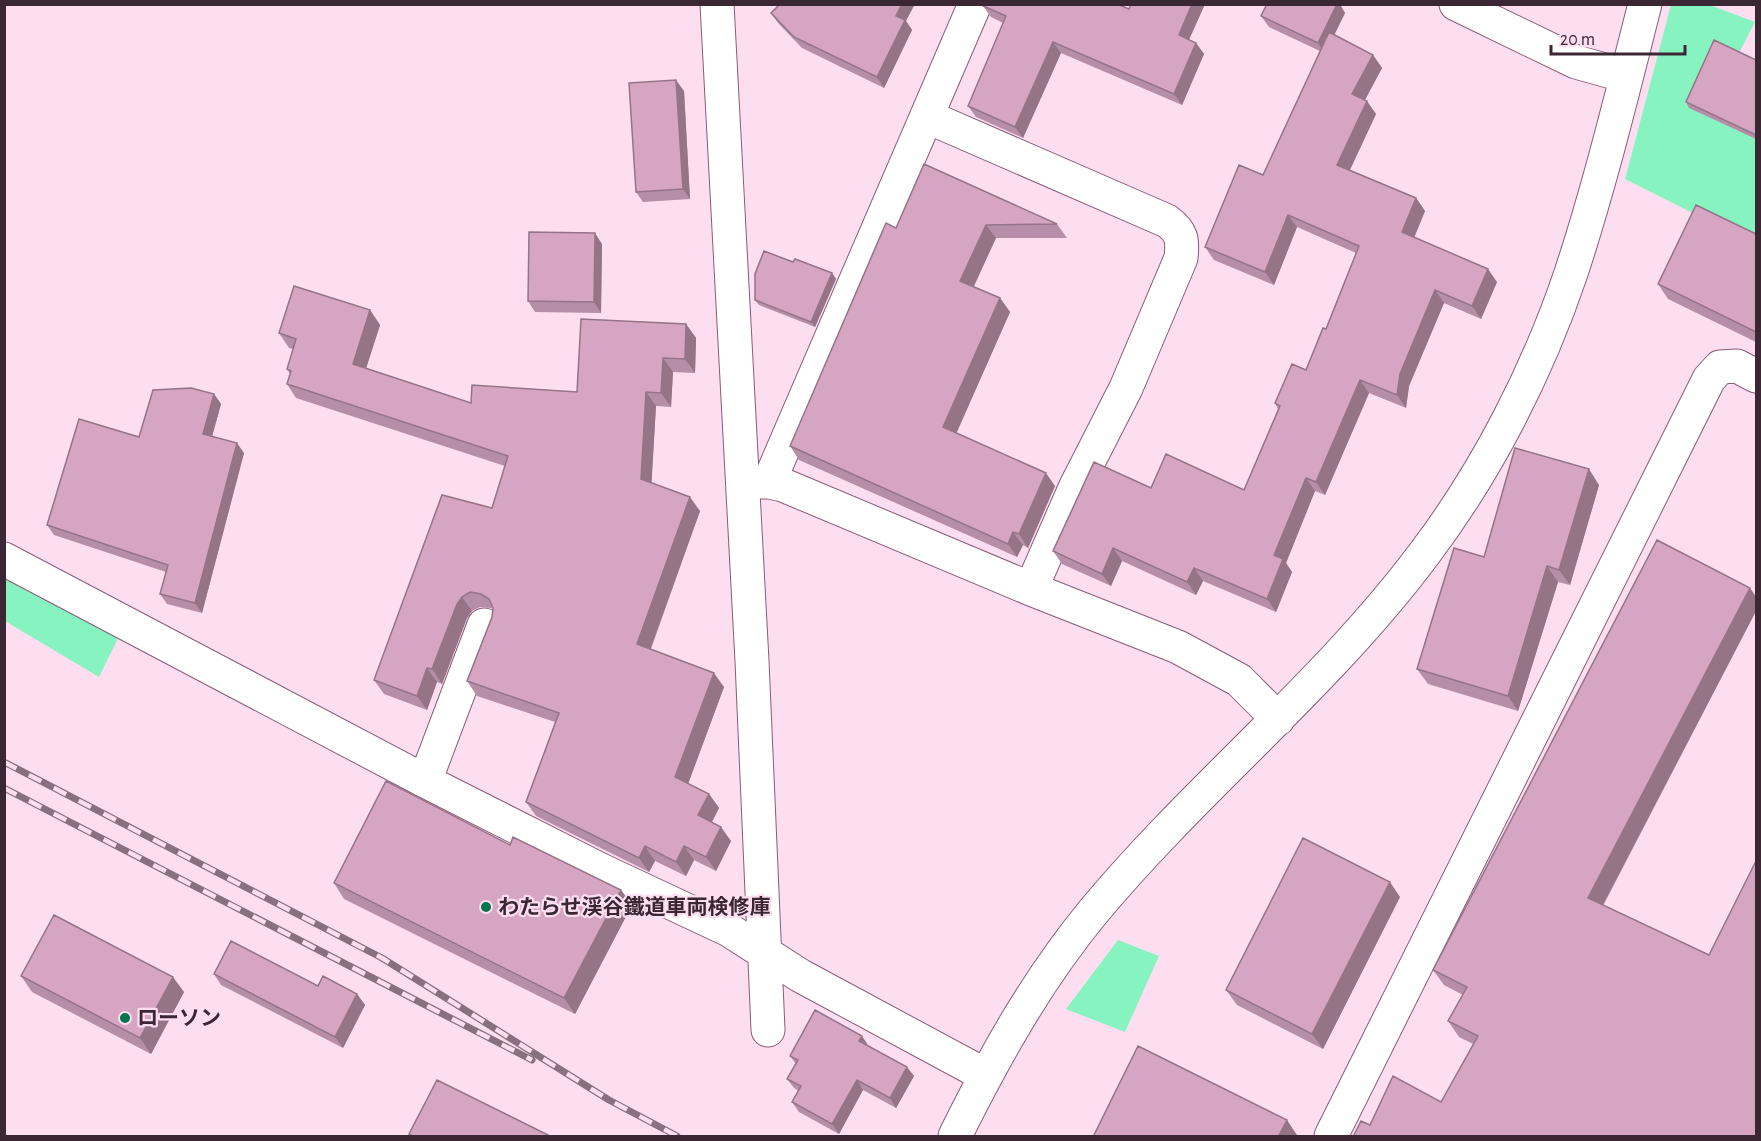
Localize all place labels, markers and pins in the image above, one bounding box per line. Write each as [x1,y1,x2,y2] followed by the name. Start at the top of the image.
[498,895,771,918] place label: わたらせ渓谷鐵道車両検修庫
[479,900,493,914] marker: わたらせ渓谷鐵道車両検修庫
[137,1008,221,1029] place label: ローソン
[118,1011,132,1025] marker: ローソン

